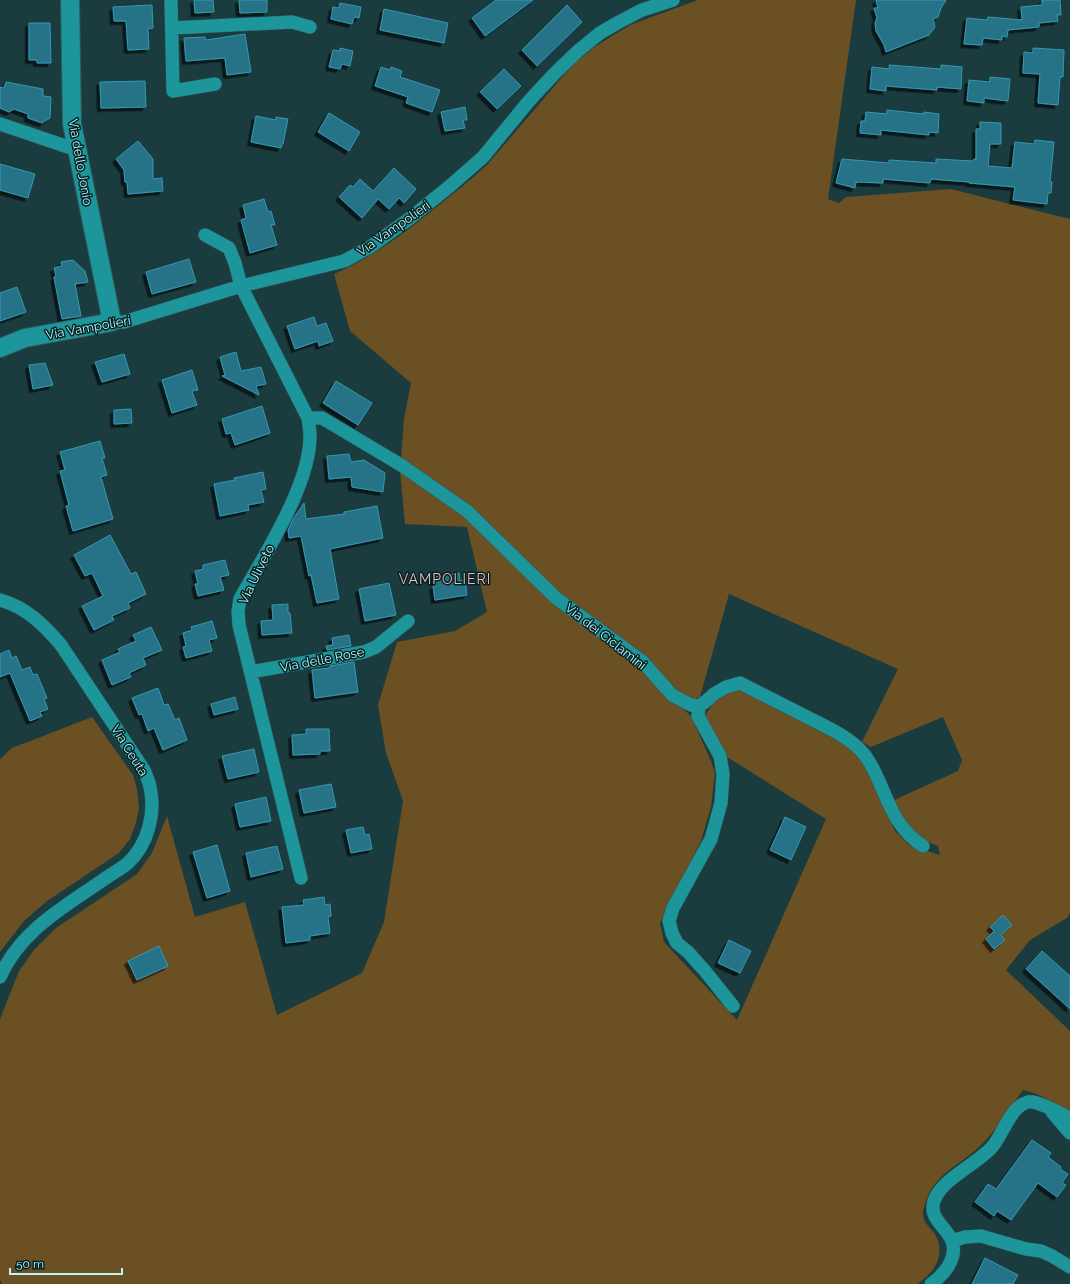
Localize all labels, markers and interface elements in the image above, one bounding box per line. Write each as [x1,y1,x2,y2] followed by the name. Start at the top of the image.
[66,118,96,207] street label: Via dello Jonio
[354,198,433,259] street label: Via Vampolieri
[44,313,132,342] street label: Via Vampolieri
[236,542,277,606] street label: Via Uliveto
[399,571,491,587] district label: VAMPOLIERI
[562,600,649,673] street label: Via dei Ciclamini
[279,644,366,675] street label: Via delle Rose
[108,722,151,779] street label: Via Ceuta
[10,1250,122,1276] scale bar
[16,1257,44,1271] text: 50 m

